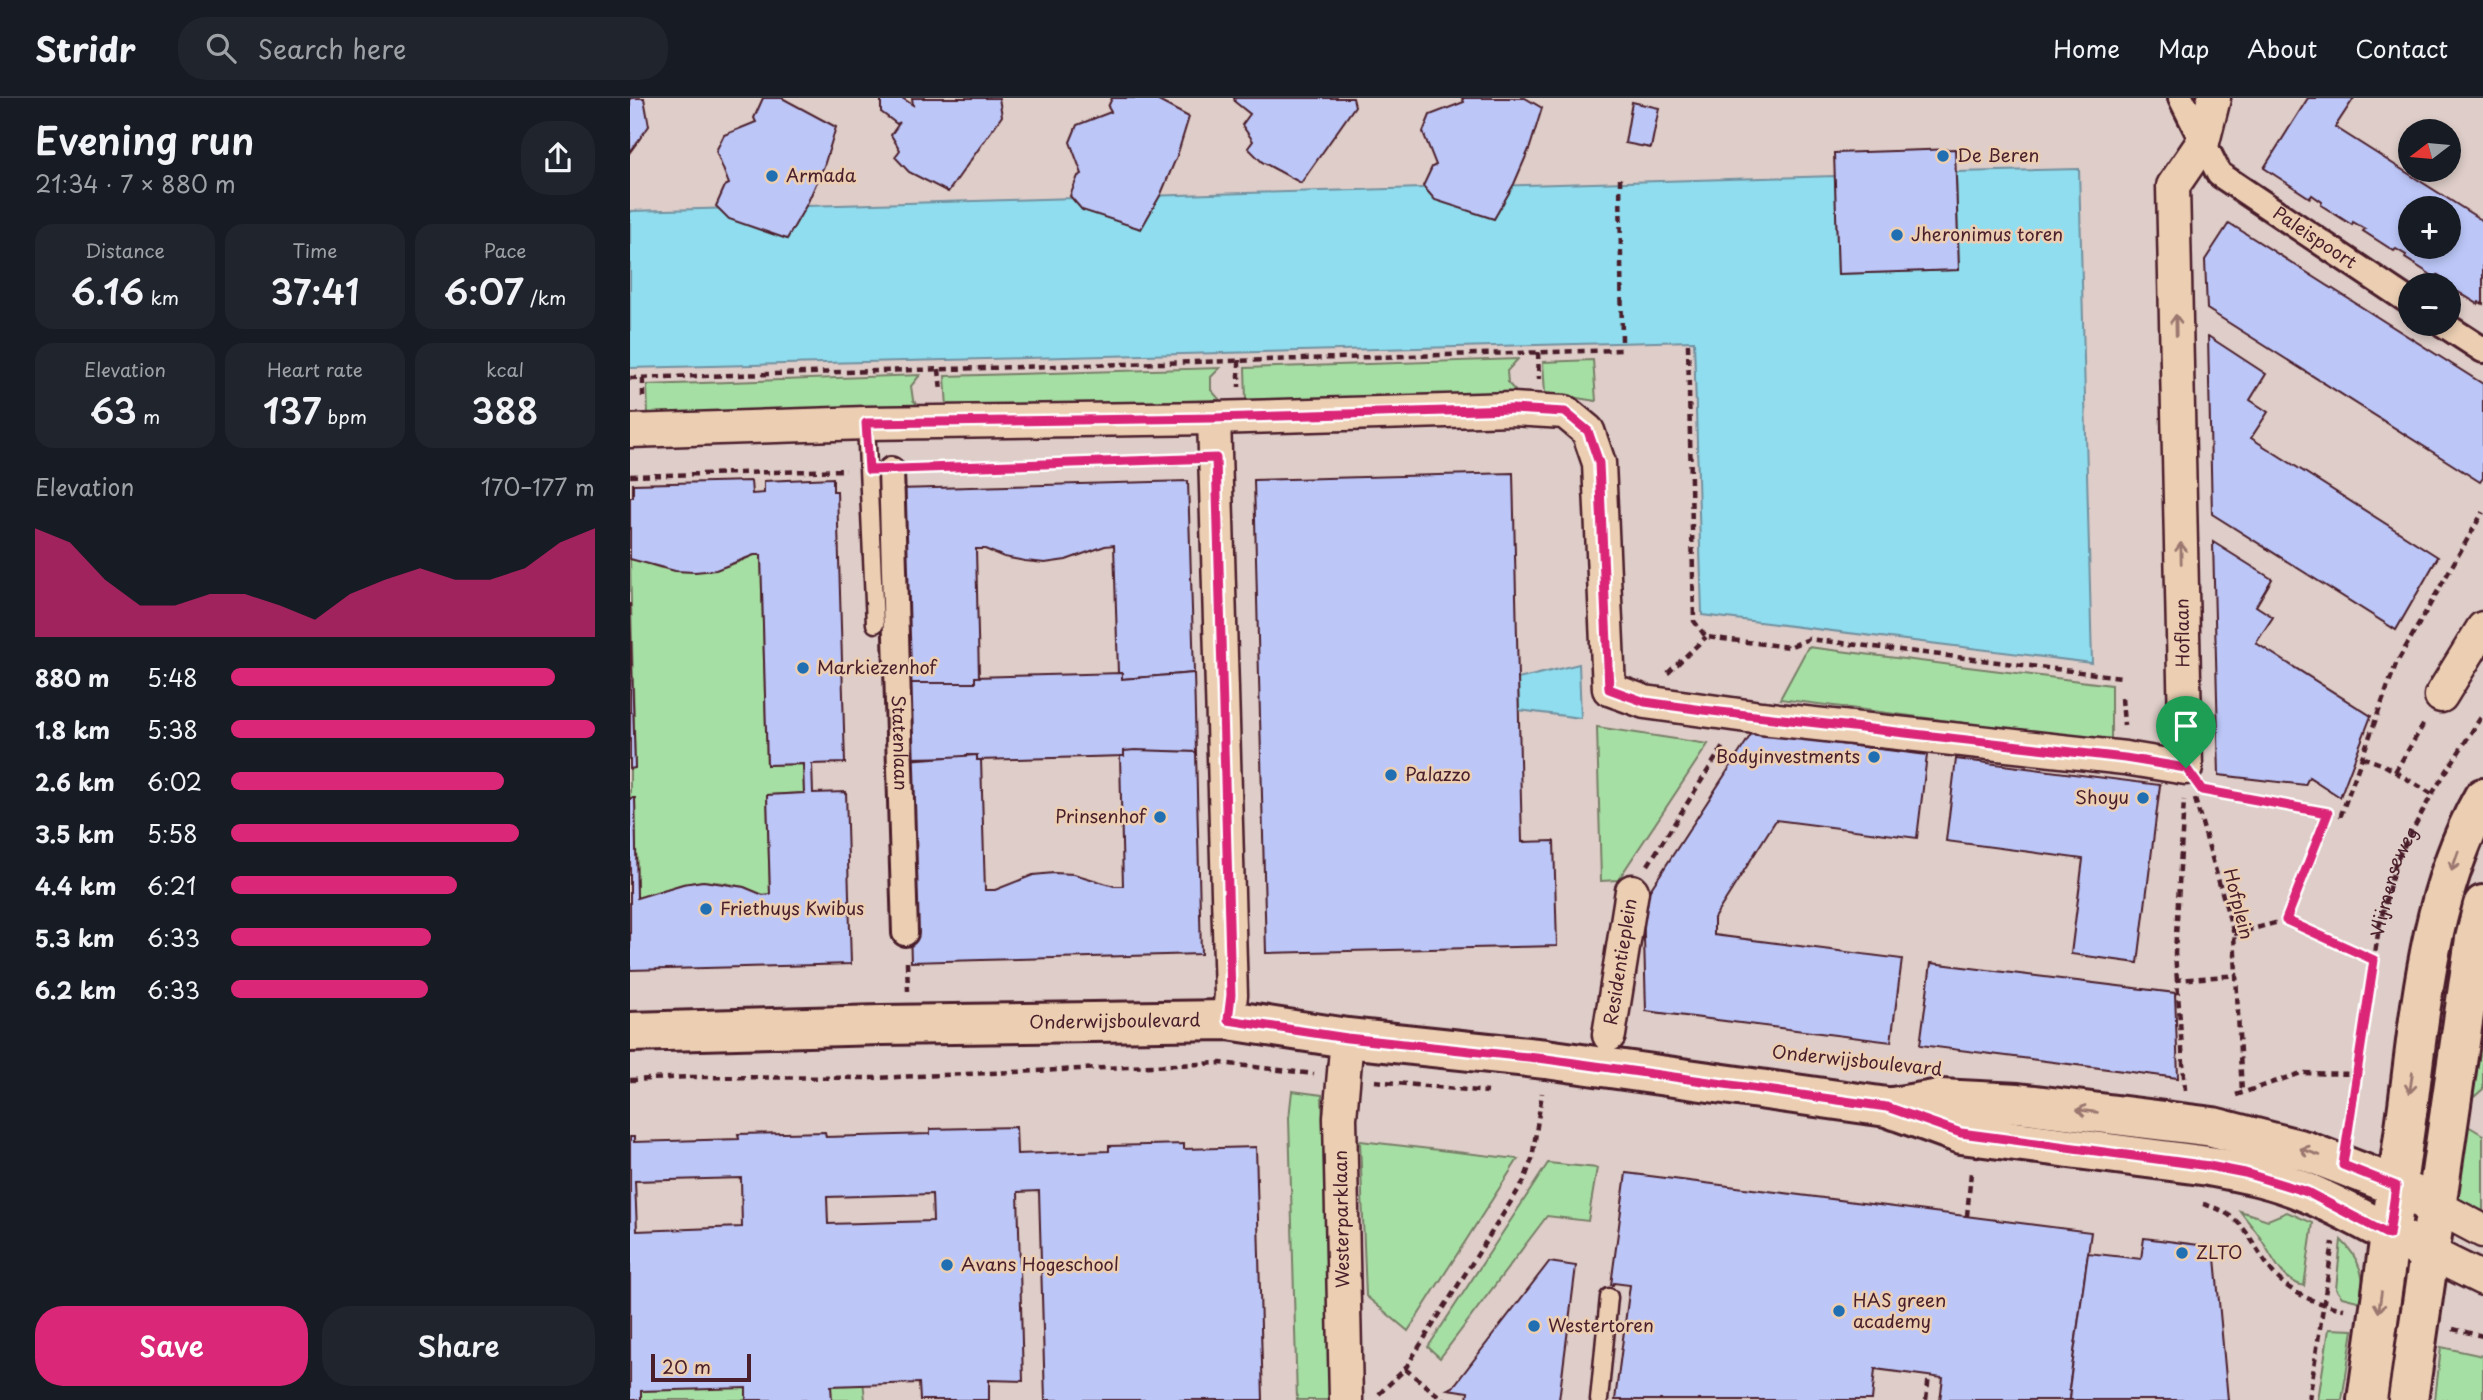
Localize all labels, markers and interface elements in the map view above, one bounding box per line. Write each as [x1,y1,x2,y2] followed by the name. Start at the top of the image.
[178,17,668,80] search box
[35,23,136,73] text: Stridr
[202,29,240,67] icon: search
[258,29,406,68] text: Search here
[2053,30,2120,66] text: Home
[2158,30,2209,66] text: Map
[2247,30,2317,66] text: About
[2355,30,2448,66] text: Contact
[35,111,254,168] text: Evening run
[2398,119,2460,182] north arrow
[2398,119,2461,336] map controls
[521,121,595,195] button: share
[1957,141,2039,168] place label: De Beren
[1935,148,1951,164] marker: De Beren
[786,161,857,188] place label: Armada
[35,166,236,201] text: 21:34 · 7 × 880 m
[764,168,780,184] marker: Armada
[2398,196,2461,259] button: +
[2268,199,2363,275] street label: Paleispoort
[1911,220,2063,247] place label: Jheronimus toren
[1889,227,1905,243] marker: Jheronimus toren
[85,236,165,264] text: Distance
[293,236,337,264] text: Time
[484,236,526,264] text: Pace
[71,264,144,317] text: 6.16
[270,264,360,317] text: 37:41
[444,264,524,317] text: 6:07
[2398,273,2461,336] button: −
[144,283,179,311] text: km
[524,283,566,311] text: /km
[2169,314,2183,337] one-way arrow
[84,355,166,383] text: Elevation
[267,355,363,383] text: Heart rate
[486,355,524,383] text: kcal
[90,383,137,436] text: 63
[263,383,321,436] text: 137
[472,383,538,436] text: 388
[137,402,160,430] text: m
[321,402,367,430] text: bpm
[35,469,134,504] text: Elevation
[481,469,595,504] text: 170–177 m
[2174,542,2188,565] one-way arrow
[2167,598,2196,668] street label: Hoflaan
[817,653,939,680] place label: Markiezenhof
[35,660,110,695] text: 880 m
[147,660,198,695] text: 5:48
[795,660,811,676] marker: Markiezenhof
[886,695,916,791] street label: Statenlaan
[2156,696,2216,768] pin
[2167,707,2205,745] icon: arrive
[35,712,110,747] text: 1.8 km
[147,712,198,747] text: 5:38
[1716,742,1860,769] place label: Bodyinvestments
[1866,749,1882,765] marker: Bodyinvestments
[1405,760,1471,787] place label: Palazzo
[35,764,115,799] text: 2.6 km
[147,764,202,799] text: 6:02
[1383,767,1399,783] marker: Palazzo
[2075,783,2129,810] place label: Shoyu
[2135,790,2151,806] marker: Shoyu
[1055,802,1148,829] place label: Prinsenhof
[1152,809,1168,825] marker: Prinsenhof
[35,816,115,851] text: 3.5 km
[147,816,198,851] text: 5:58
[2363,821,2424,938] street label: Vlijmenseweg
[2448,849,2460,871] one-way arrow
[2218,865,2261,942] street label: Hofplein
[35,868,116,903] text: 4.4 km
[147,868,196,903] text: 6:21
[720,894,864,921] place label: Friethuys Kwibus
[1596,896,1643,1027] street label: Residentieplein
[698,901,714,917] marker: Friethuys Kwibus
[35,920,115,955] text: 5.3 km
[147,920,200,955] text: 6:33
[35,972,116,1007] text: 6.2 km
[147,972,200,1007] text: 6:33
[1029,1005,1201,1035] street label: Onderwijsboulevard
[1771,1037,1944,1082] street label: Onderwijsboulevard
[2404,1071,2417,1094] one-way arrow
[2076,1105,2098,1118] one-way arrow
[2299,1145,2321,1157] one-way arrow
[1326,1150,1355,1288] street label: Westerparklaan
[2196,1238,2242,1265] place label: ZLTO
[2174,1245,2190,1261] marker: ZLTO
[961,1250,1119,1277] place label: Avans Hogeschool
[939,1257,955,1273] marker: Avans Hogeschool
[1853,1286,1946,1334] place label: HAS green academy
[2373,1291,2386,1313] one-way arrow
[1831,1303,1847,1319] marker: HAS green academy
[35,1306,308,1386] button: Save
[322,1306,595,1386] button: Share
[1548,1311,1654,1338] place label: Westertoren
[1526,1318,1542,1334] marker: Westertoren
[651,1351,751,1383] scale bar
[662,1352,711,1380] text: 20 m

